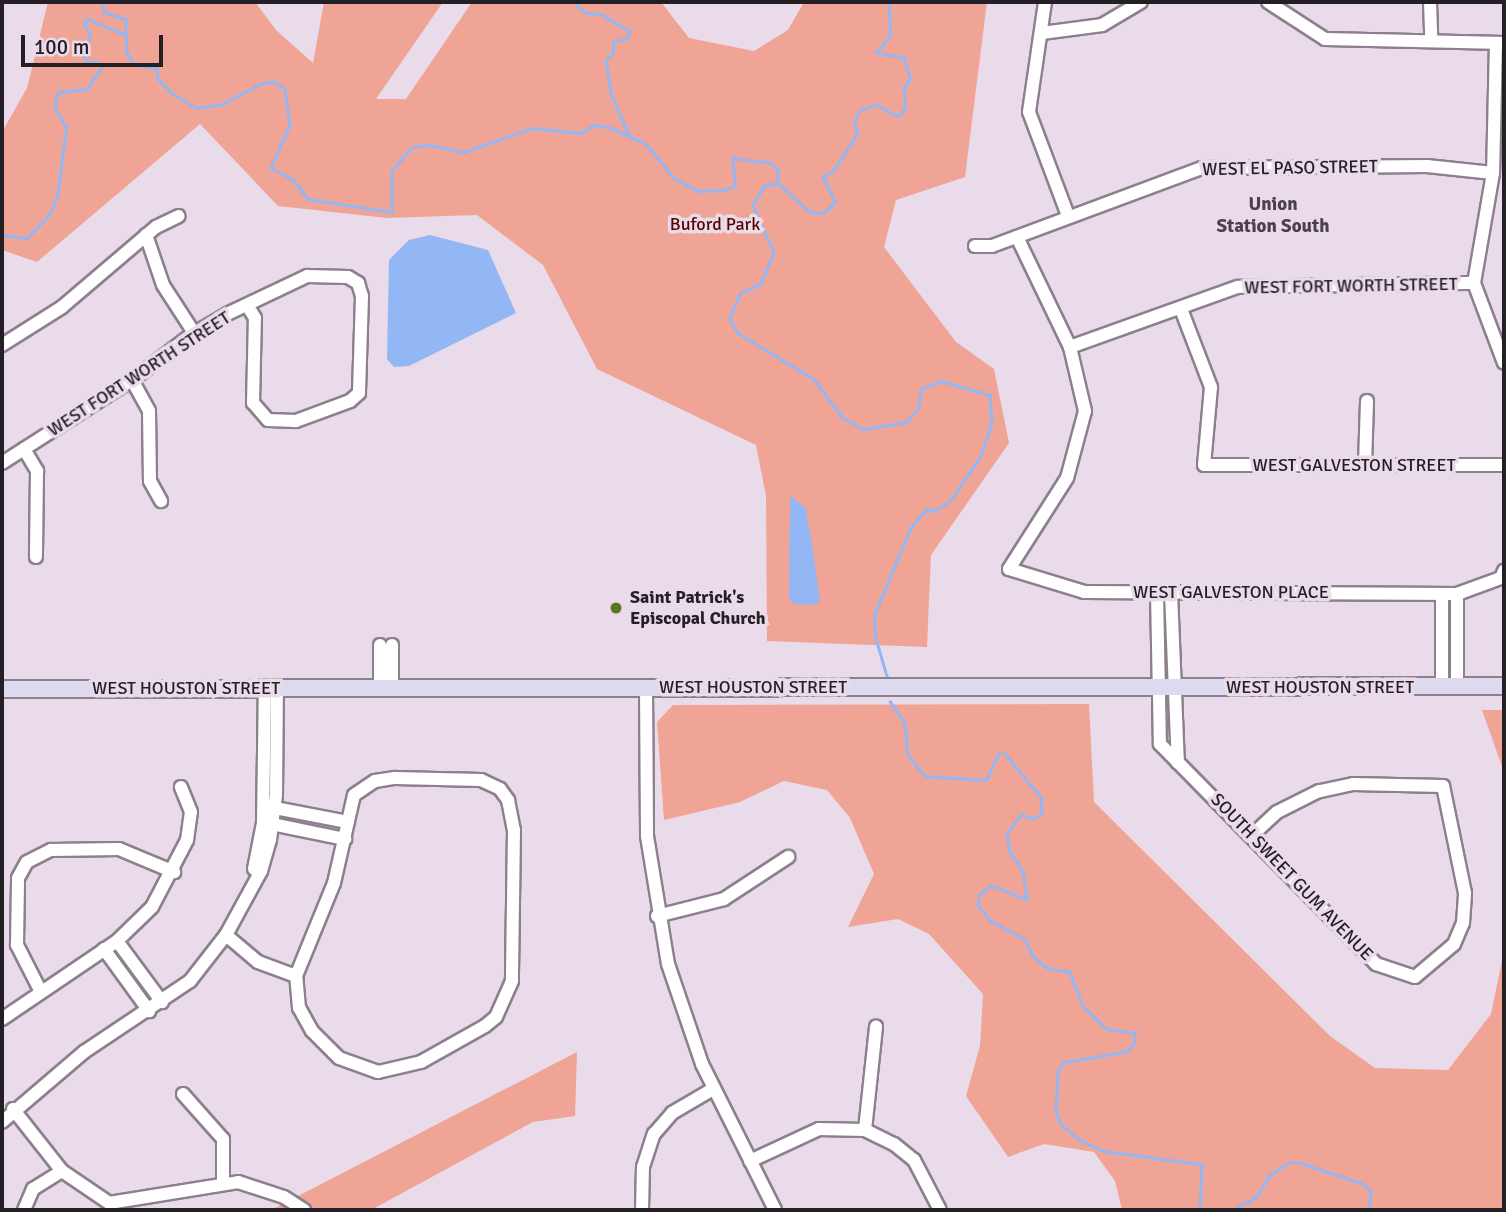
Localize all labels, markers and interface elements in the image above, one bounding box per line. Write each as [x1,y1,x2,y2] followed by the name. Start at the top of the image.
[24,21,166,65] scale bar
[34,34,89,60] text: 100 m
[1202,156,1378,180] street label: WEST EL PASO STREET
[1217,194,1329,238] district label: Union Station South
[670,213,760,235] park label: Buford Park
[1244,273,1458,299] street label: WEST FORT WORTH STREET
[44,307,234,441] street label: WEST FORT WORTH STREET
[1252,454,1456,476] street label: WEST GALVESTON STREET
[1133,581,1329,603] street label: WEST GALVESTON PLACE
[630,587,765,630] place label: Saint Patrick's Episcopal Church
[608,600,624,616] marker: Saint Patrick's Episcopal Church
[659,676,847,698] street label: WEST HOUSTON STREET
[1226,676,1414,698] street label: WEST HOUSTON STREET
[92,677,280,699] street label: WEST HOUSTON STREET
[1206,789,1378,965] street label: SOUTH SWEET GUM AVENUE

